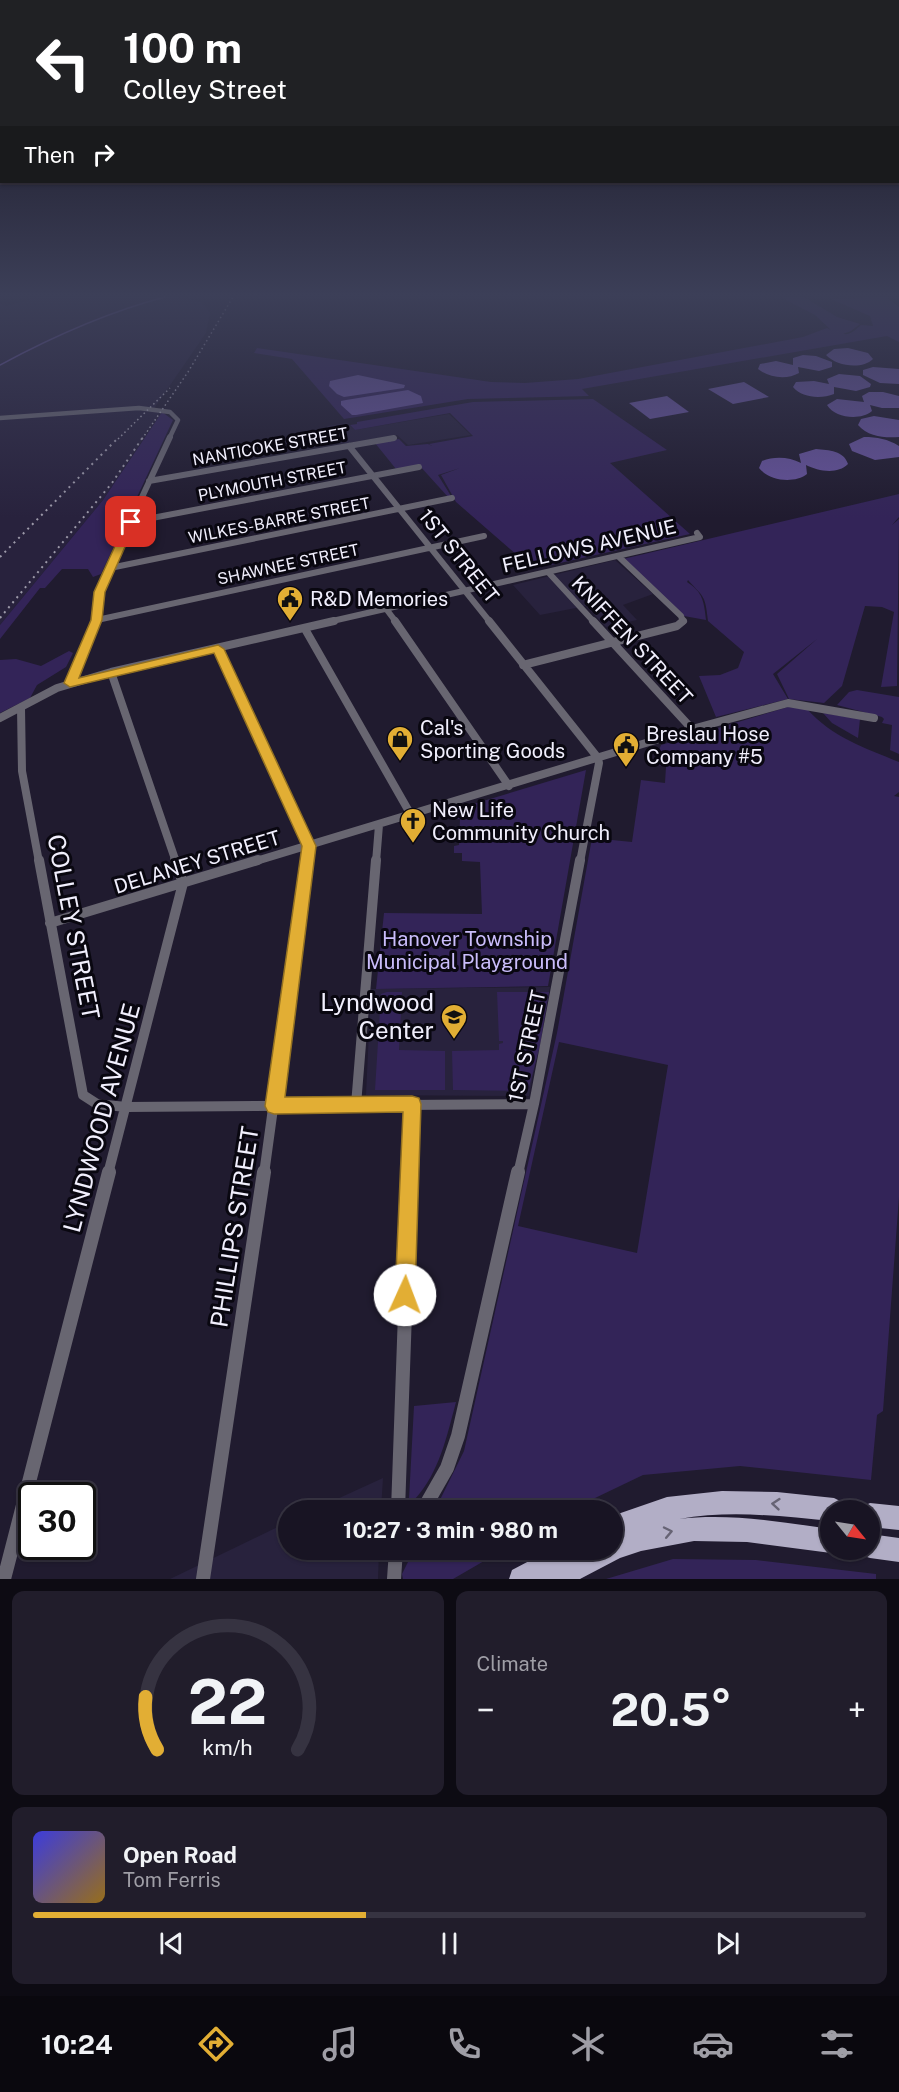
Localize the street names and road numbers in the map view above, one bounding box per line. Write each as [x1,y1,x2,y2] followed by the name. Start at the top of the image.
[191,423,350,470] street label: NANTICOKE STREET
[196,458,348,505] street label: PLYMOUTH STREET
[187,493,372,547] street label: WILKES-BARRE STREET
[414,504,504,608] street label: 1ST STREET
[500,514,678,578] street label: FELLOWS AVENUE
[216,540,361,589] street label: SHAWNEE STREET
[567,571,698,709] street label: KNIFFEN STREET
[111,825,283,899] street label: DELANEY STREET
[42,832,106,1022] street label: COLLEY STREET
[503,988,551,1104] street label: 1ST STREET
[57,1000,145,1235] street label: LYNDWOOD AVENUE
[204,1124,264,1329] street label: PHILLIPS STREET

